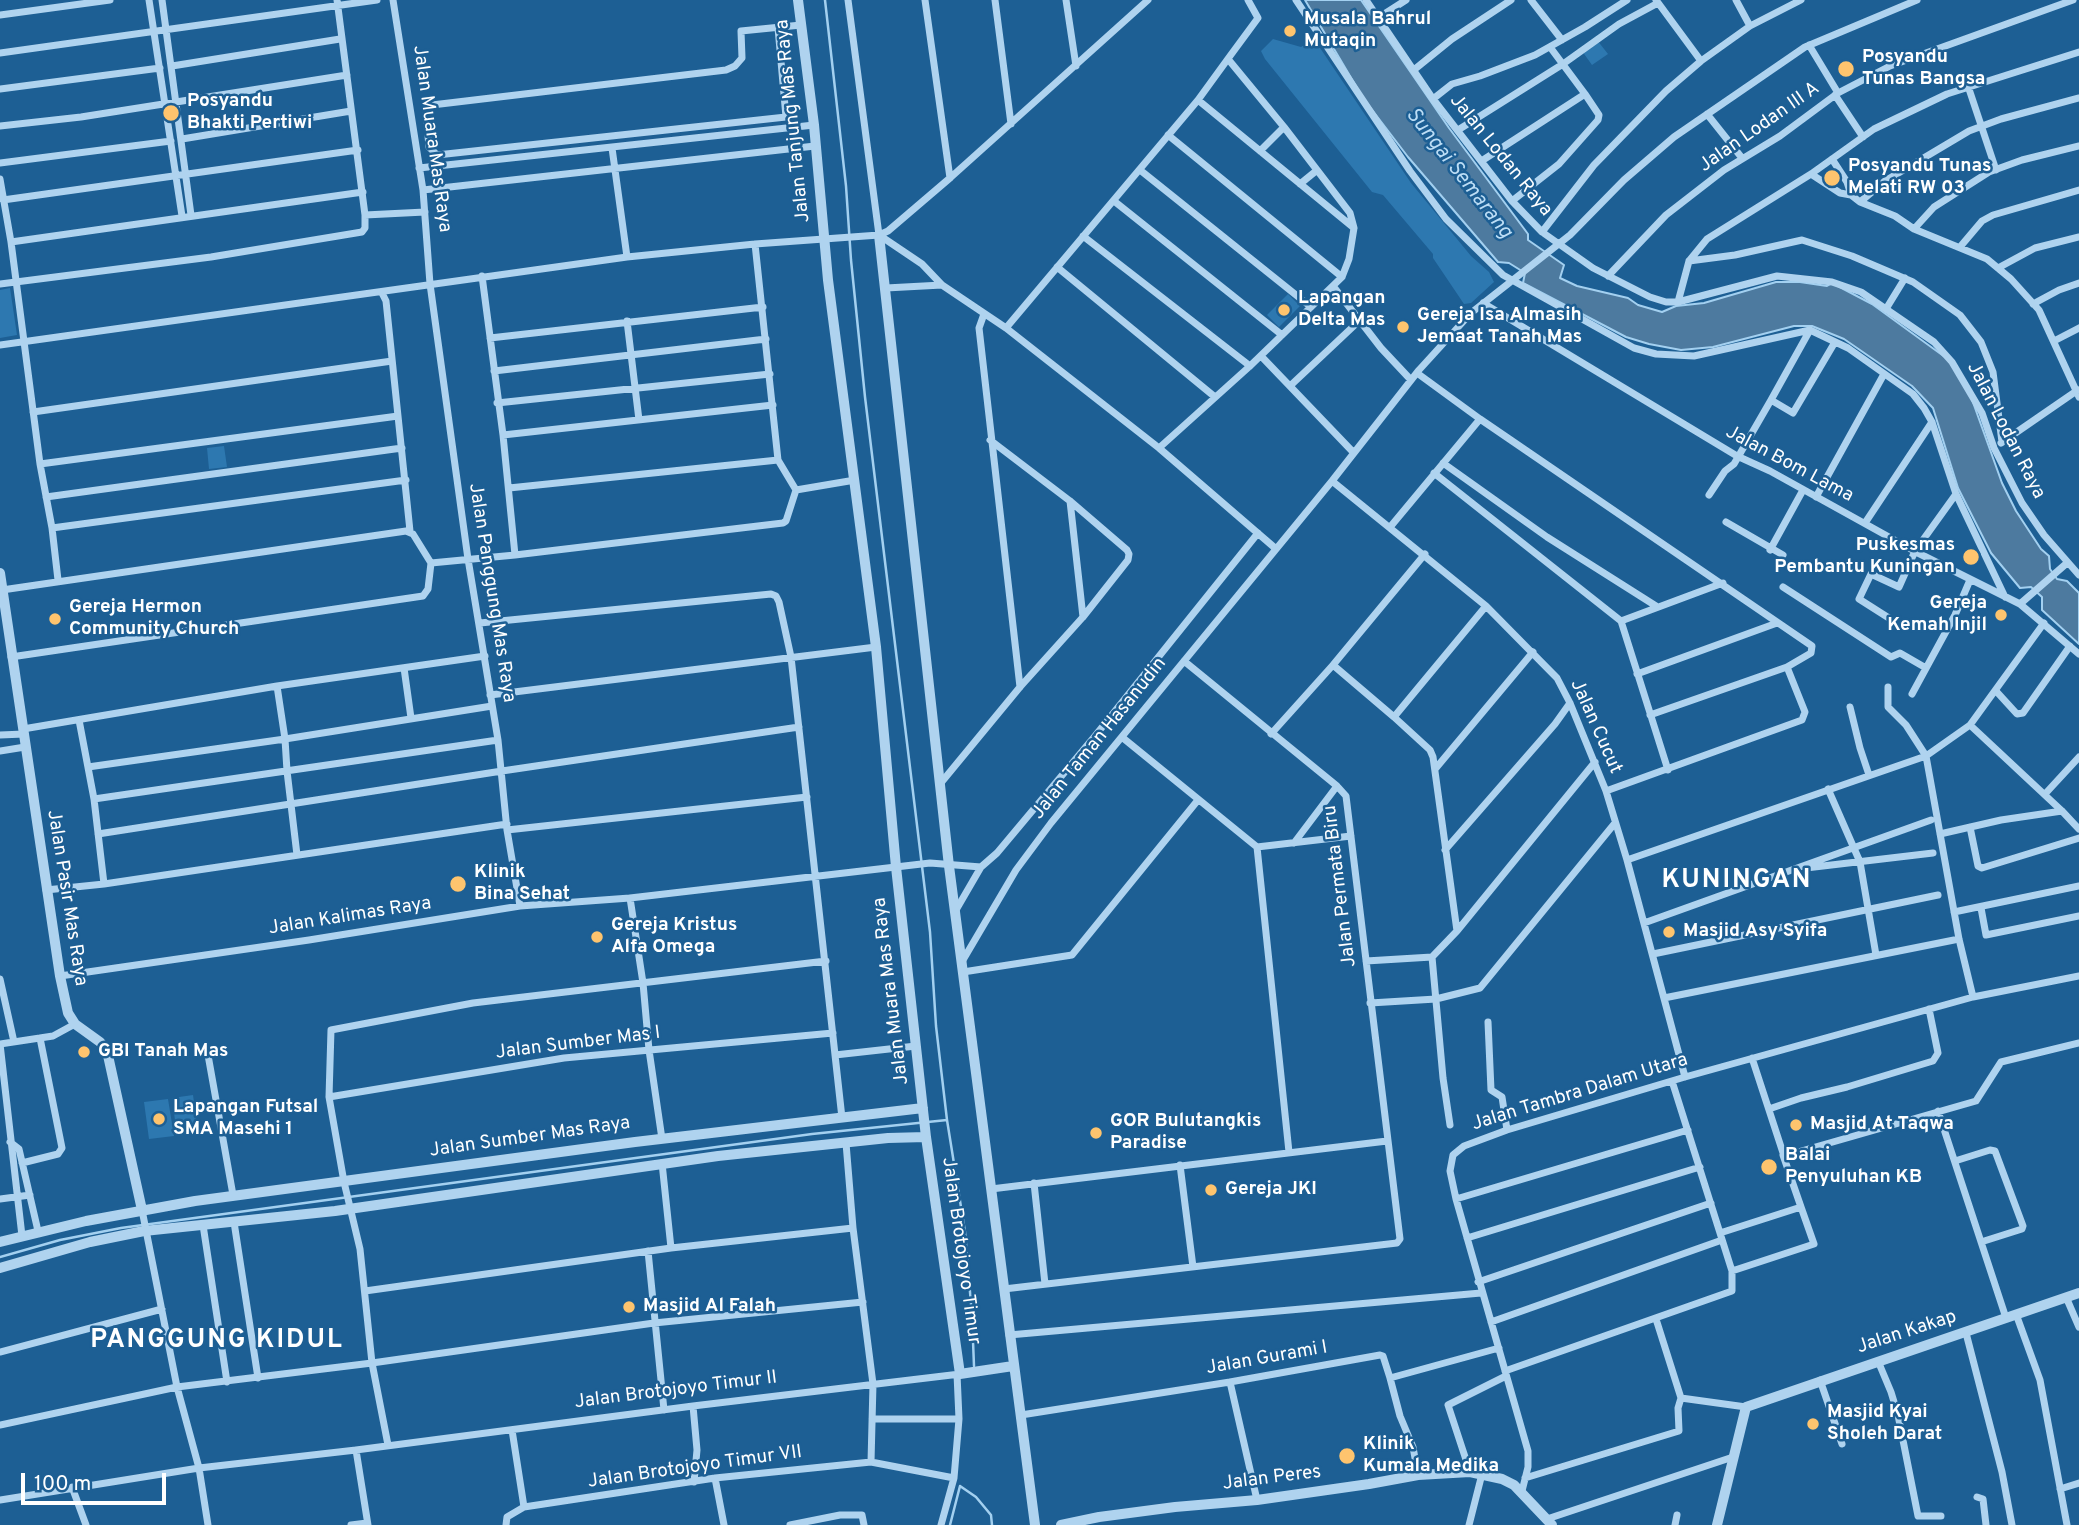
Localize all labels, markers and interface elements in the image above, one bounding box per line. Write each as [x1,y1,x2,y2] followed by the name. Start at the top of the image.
[1304,9,1431,53] place label: Musala Bahrul Mutaqin
[772,18,816,224] street label: Jalan Tanjung Mas Raya
[1282,23,1298,39] marker: Musala Bahrul Mutaqin
[407,44,455,234] street label: Jalan Muara Mas Raya
[1862,47,1985,91] place label: Posyandu Tunas Bangsa
[1836,59,1856,79] marker: Posyandu Tunas Bangsa
[1695,78,1825,178] street label: Jalan Lodan III A
[1444,90,1556,222] street label: Jalan Lodan Raya
[187,91,312,135] place label: Posyandu Bhakti Pertiwi
[161,103,181,123] marker: Posyandu Bhakti Pertiwi
[1399,103,1517,245] water label: Sungai Semarang
[1848,156,1991,200] place label: Posyandu Tunas Melati RW 03
[1822,168,1842,188] marker: Posyandu Tunas Melati RW 03
[1298,288,1385,332] place label: Lapangan Delta Mas
[1276,302,1292,318] marker: Lapangan Delta Mas
[1417,305,1582,349] place label: Gereja Isa Almasih Jemaat Tanah Mas
[1395,319,1411,335] marker: Gereja Isa Almasih Jemaat Tanah Mas
[1961,359,2049,503] street label: Jalan Lodan Raya
[1721,422,1857,508] street label: Jalan Bom Lama
[462,482,520,704] street label: Jalan Panggung Mas Raya
[1774,535,1955,579] place label: Puskesmas Pembantu Kuningan
[1961,547,1981,567] marker: Puskesmas Pembantu Kuningan
[1887,593,1987,637] place label: Gereja Kemah Injil
[69,597,239,641] place label: Gereja Hermon Community Church
[1993,607,2009,623] marker: Gereja Kemah Injil
[47,611,63,627] marker: Gereja Hermon Community Church
[1028,653,1172,825] street label: Jalan Taman Hasanudin
[1564,676,1626,778] street label: Jalan Cucut
[1320,804,1362,968] street label: Jalan Permata Biru
[41,808,91,988] street label: Jalan Pasir Mas Raya
[474,862,570,906] place label: Klinik Bina Sehat
[1663,866,1811,898] district label: KUNINGAN
[448,874,468,894] marker: Klinik Bina Sehat
[267,893,433,941] street label: Jalan Kalimas Raya
[869,896,915,1086] street label: Jalan Muara Mas Raya
[611,915,737,959] place label: Gereja Kristus Alfa Omega
[1683,921,1827,943] place label: Masjid Asy Syifa
[1661,924,1677,940] marker: Masjid Asy Syifa
[589,929,605,945] marker: Gereja Kristus Alfa Omega
[494,1023,662,1065] street label: Jalan Sumber Mas I
[98,1041,228,1063] place label: GBI Tanah Mas
[76,1044,92,1060] marker: GBI Tanah Mas
[1469,1049,1691,1137] street label: Jalan Tambra Dalam Utara
[173,1097,318,1141] place label: Lapangan Futsal SMA Masehi 1
[151,1111,167,1127] marker: Lapangan Futsal SMA Masehi 1
[1110,1111,1261,1155] place label: GOR Bulutangkis Paradise
[428,1113,632,1163] street label: Jalan Sumber Mas Raya
[1810,1114,1954,1136] place label: Masjid At Taqwa
[1788,1117,1804,1133] marker: Masjid At Taqwa
[1088,1125,1104,1141] marker: GOR Bulutangkis Paradise
[1785,1145,1922,1189] place label: Balai Penyuluhan KB
[936,1156,984,1346] street label: Jalan Brotojoyo Timur
[1759,1157,1779,1177] marker: Balai Penyuluhan KB
[1225,1179,1317,1201] place label: Gereja JKI
[1203,1182,1219,1198] marker: Gereja JKI
[643,1296,776,1318] place label: Masjid Al Falah
[621,1299,637,1315] marker: Masjid Al Falah
[1854,1306,1960,1360] street label: Jalan Kakap
[92,1326,342,1358] district label: PANGGUNG KIDUL
[1205,1337,1329,1381] street label: Jalan Gurami I
[573,1367,779,1415] street label: Jalan Brotojoyo Timur II
[1827,1402,1942,1446] place label: Masjid Kyai Sholeh Darat
[1805,1416,1821,1432] marker: Masjid Kyai Sholeh Darat
[1363,1434,1499,1478] place label: Klinik Kumala Medika
[586,1442,804,1494] street label: Jalan Brotojoyo Timur VII
[1337,1446,1357,1466] marker: Klinik Kumala Medika
[24,1458,170,1502] scale bar
[1221,1462,1323,1496] street label: Jalan Peres
[34,1471,91,1498] text: 100 m

